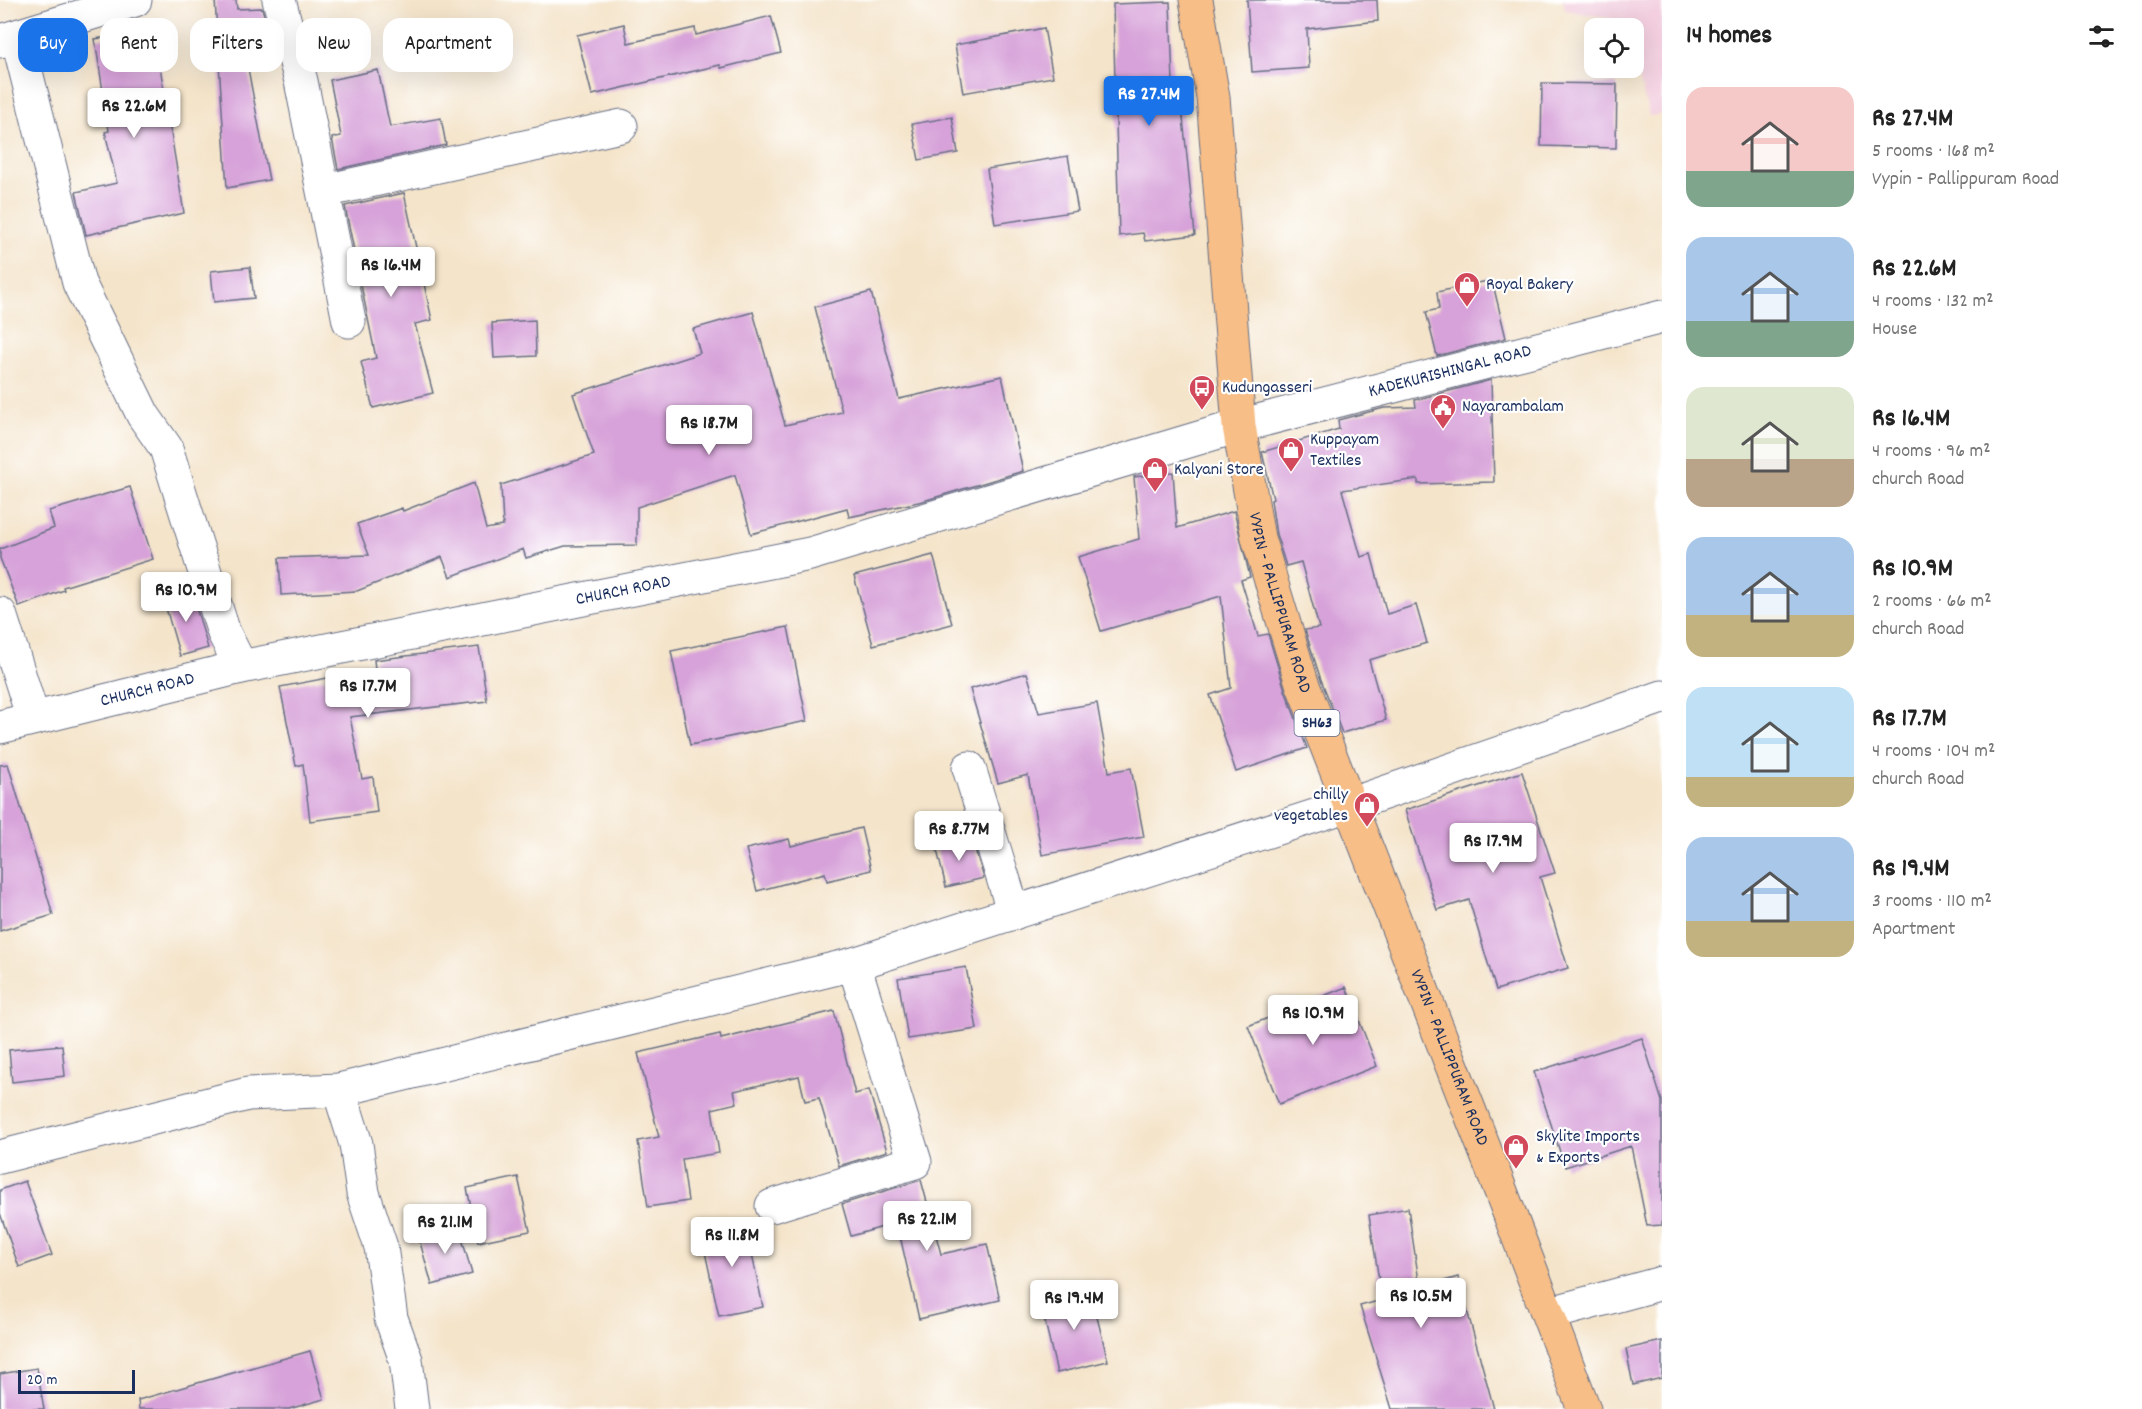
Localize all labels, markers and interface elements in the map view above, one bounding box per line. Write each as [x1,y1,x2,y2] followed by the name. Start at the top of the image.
[18,18,88,72] chip: Buy
[100,18,178,72] chip: Rent
[190,18,284,72] chip: Filters
[296,18,371,72] chip: New
[383,18,513,72] chip: Apartment
[1584,18,1644,78] map controls
[1584,18,1644,78] button: locate
[1686,18,1772,55] text: 14 homes
[2085,20,2118,53] icon: filters
[1087,76,1211,127] pin: Rs 27.4M
[1118,81,1180,109] text: Rs 27.4M
[72,88,196,139] pin: Rs 22.6M
[101,93,167,121] text: Rs 22.6M
[1872,101,1953,138] text: Rs 27.4M
[1734,111,1806,183] icon: home
[1872,138,1995,166] text: 5 rooms · 168 m²
[1872,166,2059,194] text: Vypin - Pallippuram Road
[329,247,453,298] pin: Rs 16.4M
[1872,251,1957,288] text: Rs 22.6M
[361,252,421,280] text: Rs 16.4M
[1734,261,1806,333] icon: home
[1452,270,1482,308] shop icon: Royal Bakery
[1486,273,1574,298] place label: Royal Bakery
[1872,288,1994,316] text: 4 rooms · 132 m²
[1872,316,1917,344] text: House
[1366,339,1534,405] street label: KADEKURISHINGAL ROAD
[1187,373,1217,411] bus stop icon: Kudungasseri
[1222,376,1312,401] place label: Kudungasseri
[1428,392,1458,430] public building icon: Nayarambalam
[1462,395,1564,420] place label: Nayarambalam
[1872,401,1950,438] text: Rs 16.4M
[647,405,771,456] pin: Rs 18.7M
[680,410,738,438] text: Rs 18.7M
[1734,411,1806,483] icon: home
[1310,428,1379,474] place label: Kuppayam Textiles
[1276,435,1306,473] shop icon: Kuppayam Textiles
[1872,438,1991,466] text: 4 rooms · 96 m²
[1140,455,1170,493] shop icon: Kalyani Store
[1174,458,1264,483] place label: Kalyani Store
[1872,466,1964,494] text: church Road
[1241,511,1317,697] street label: VYPIN - PALLIPPURAM ROAD
[1872,551,1953,588] text: Rs 10.9M
[1734,561,1806,633] icon: home
[574,569,673,613] street label: CHURCH ROAD
[124,572,248,623] pin: Rs 10.9M
[155,577,217,605] text: Rs 10.9M
[1872,588,1992,616] text: 2 rooms · 66 m²
[1872,616,1964,644] text: church Road
[98,667,197,714] street label: CHURCH ROAD
[306,668,430,719] pin: Rs 17.7M
[339,673,397,701] text: Rs 17.7M
[1872,701,1947,738] text: Rs 17.7M
[1294,710,1340,736] road number: SH63
[1734,711,1806,783] icon: home
[1872,738,1995,766] text: 4 rooms · 104 m²
[1872,766,1964,794] text: church Road
[1274,783,1349,829] place label: chilly vegetables
[1352,790,1382,828] shop icon: chilly vegetables
[897,811,1021,862] pin: Rs 8.77M
[928,816,990,844] text: Rs 8.77M
[1431,823,1555,874] pin: Rs 17.9M
[1464,828,1522,856] text: Rs 17.9M
[1872,851,1950,888] text: Rs 19.4M
[1734,861,1806,933] icon: home
[1872,888,1992,916] text: 3 rooms · 110 m²
[1872,916,1955,944] text: Apartment
[1403,966,1494,1149] street label: VYPIN - PALLIPPURAM ROAD
[1251,995,1375,1046] pin: Rs 10.9M
[1282,1000,1344,1028] text: Rs 10.9M
[1536,1125,1640,1171] place label: Skylite Imports & Exports
[1501,1132,1531,1170] shop icon: Skylite Imports & Exports
[865,1201,989,1252] pin: Rs 22.1M
[383,1204,507,1255] pin: Rs 21.1M
[897,1206,957,1234] text: Rs 22.1M
[417,1209,473,1237] text: Rs 21.1M
[670,1217,794,1268] pin: Rs 11.8M
[705,1222,759,1250] text: Rs 11.8M
[1359,1278,1483,1329] pin: Rs 10.5M
[1012,1280,1136,1331] pin: Rs 19.4M
[1390,1283,1452,1311] text: Rs 10.5M
[1044,1285,1104,1313] text: Rs 19.4M
[18,1367,135,1394] scale bar
[27,1369,57,1392] text: 20 m

